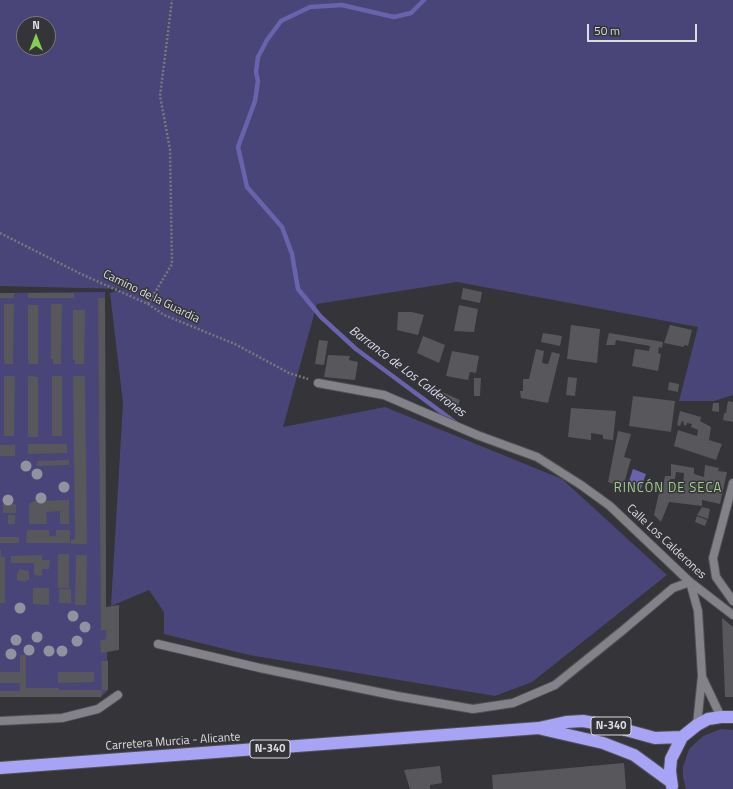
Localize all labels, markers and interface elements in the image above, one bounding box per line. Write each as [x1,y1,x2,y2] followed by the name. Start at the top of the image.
[16,16,56,56] north arrow
[589,16,699,42] scale bar
[32,17,40,33] text: N
[594,21,620,40] text: 50 m
[100,267,202,327] street label: Camino de la Guardia
[346,323,468,421] water label: Barranco de Los Calderones
[614,481,722,497] district label: RINCÓN DE SECA
[623,502,709,582] street label: Calle Los Calderones
[591,717,631,735] road number: N-340
[105,730,241,754] street label: Carretera Murcia - Alicante
[250,740,290,758] road number: N-340

